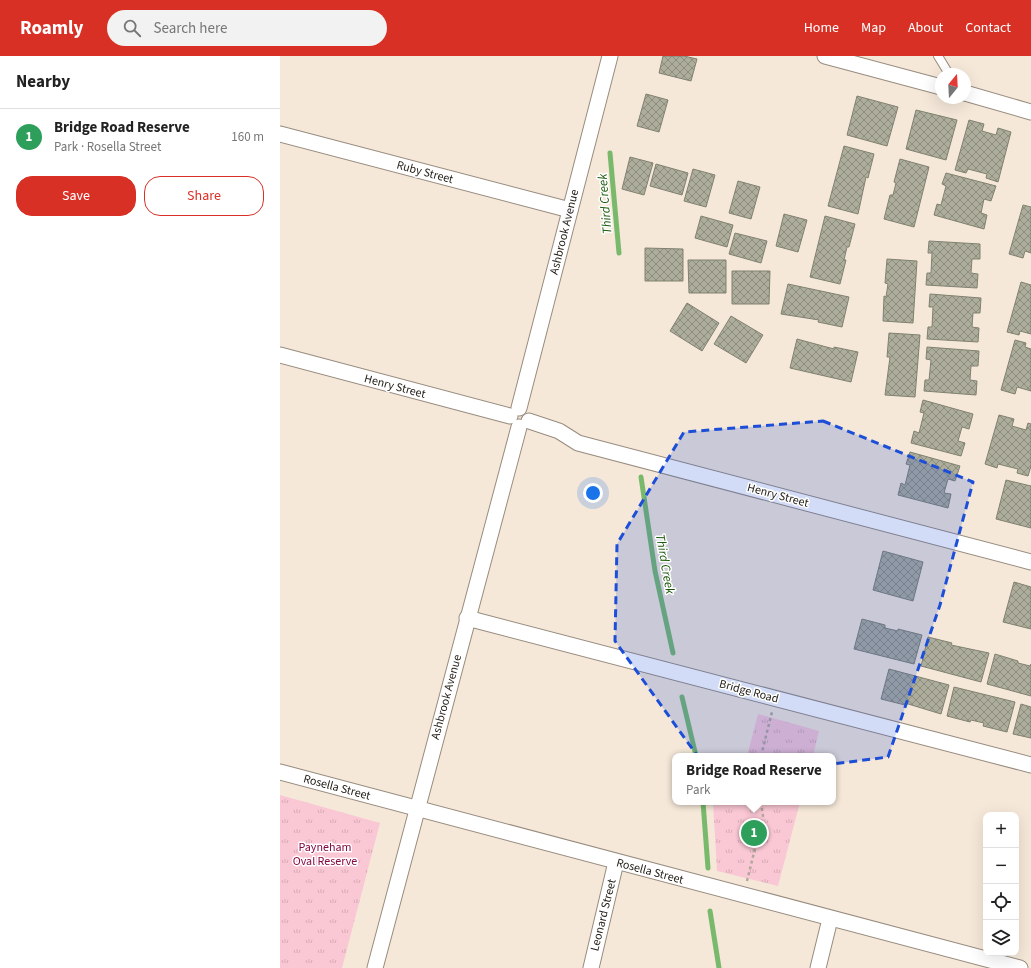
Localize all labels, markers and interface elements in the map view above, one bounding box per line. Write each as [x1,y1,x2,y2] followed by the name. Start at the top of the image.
[107,10,387,46] search box
[20,15,83,42] text: Roamly
[121,17,143,39] icon: search
[153,18,227,39] text: Search here
[804,18,839,38] text: Home
[861,18,886,38] text: Map
[908,18,943,38] text: About
[965,18,1011,38] text: Contact
[935,68,971,104] north arrow
[16,70,70,94] text: Nearby
[54,117,190,138] text: Bridge Road Reserve
[26,128,32,146] text: 1
[231,128,264,146] text: 160 m
[54,138,161,156] text: Park · Rosella Street
[395,157,455,188] street label: Ruby Street
[593,172,617,235] water label: Third Creek
[16,176,136,216] button: Save
[144,176,264,216] button: Share
[546,188,583,277] street label: Ashbrook Avenue
[362,370,427,403] street label: Henry Street
[745,479,810,512] street label: Henry Street
[583,483,603,503] your location
[651,533,679,596] water label: Third Creek
[427,653,466,742] street label: Ashbrook Avenue
[717,675,780,708] street label: Bridge Road
[672,753,836,805] popup
[686,760,822,781] text: Bridge Road Reserve
[301,770,372,805] street label: Rosella Street
[686,781,710,799] text: Park
[983,812,1019,956] map controls
[983,812,1019,848] button: +
[741,818,767,848] pin: 1
[293,839,357,870] park label: Payneham Oval Reserve
[983,848,1019,884] button: −
[614,854,685,889] street label: Rosella Street
[586,877,621,953] street label: Leonard Street
[983,884,1019,920] button: locate
[983,920,1019,956] button: layers

